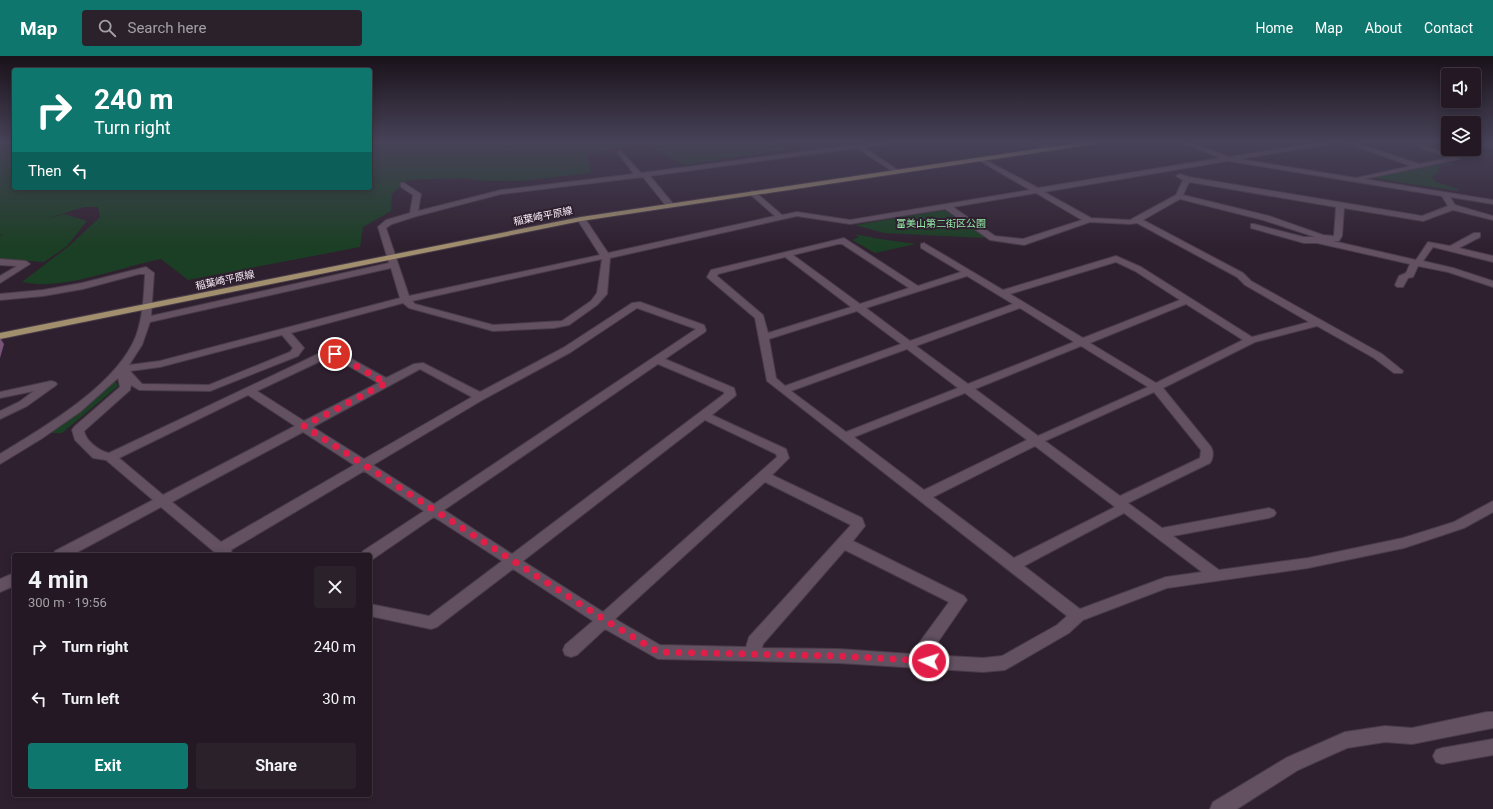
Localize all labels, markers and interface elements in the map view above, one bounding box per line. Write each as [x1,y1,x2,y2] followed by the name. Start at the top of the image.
[82,10,362,46] search box
[20,17,58,40] text: Map
[96,17,118,39] icon: search
[128,19,206,37] text: Search here
[1255,20,1293,36] text: Home
[1315,20,1343,36] text: Map
[1365,20,1402,36] text: About
[1424,20,1473,36] text: Contact
[1441,68,1481,156] map controls
[1441,68,1481,108] button: sound
[94,83,173,116] text: 240 m
[28,84,80,136] icon: right
[1441,116,1481,156] button: layers
[94,117,171,138] text: Turn right
[69,160,91,182] icon: left
[28,162,61,180] text: Then
[513,205,573,227] street label: 稲葉崎平原線
[896,218,986,229] park label: 富美山第二街区公園
[195,268,255,292] street label: 稲葉崎平原線
[318,337,352,371] pin
[324,343,346,365] icon: arrive
[28,566,88,594] text: 4 min
[314,566,356,608] button: close
[28,595,107,610] text: 300 m · 19:56
[28,636,50,658] icon: right
[62,638,128,656] text: Turn right
[314,638,356,656] text: 240 m
[908,640,950,682] position arrow
[28,688,50,710] icon: left
[62,690,119,708] text: Turn left
[322,690,356,708] text: 30 m
[28,743,188,789] button: Exit
[196,743,356,789] button: Share

